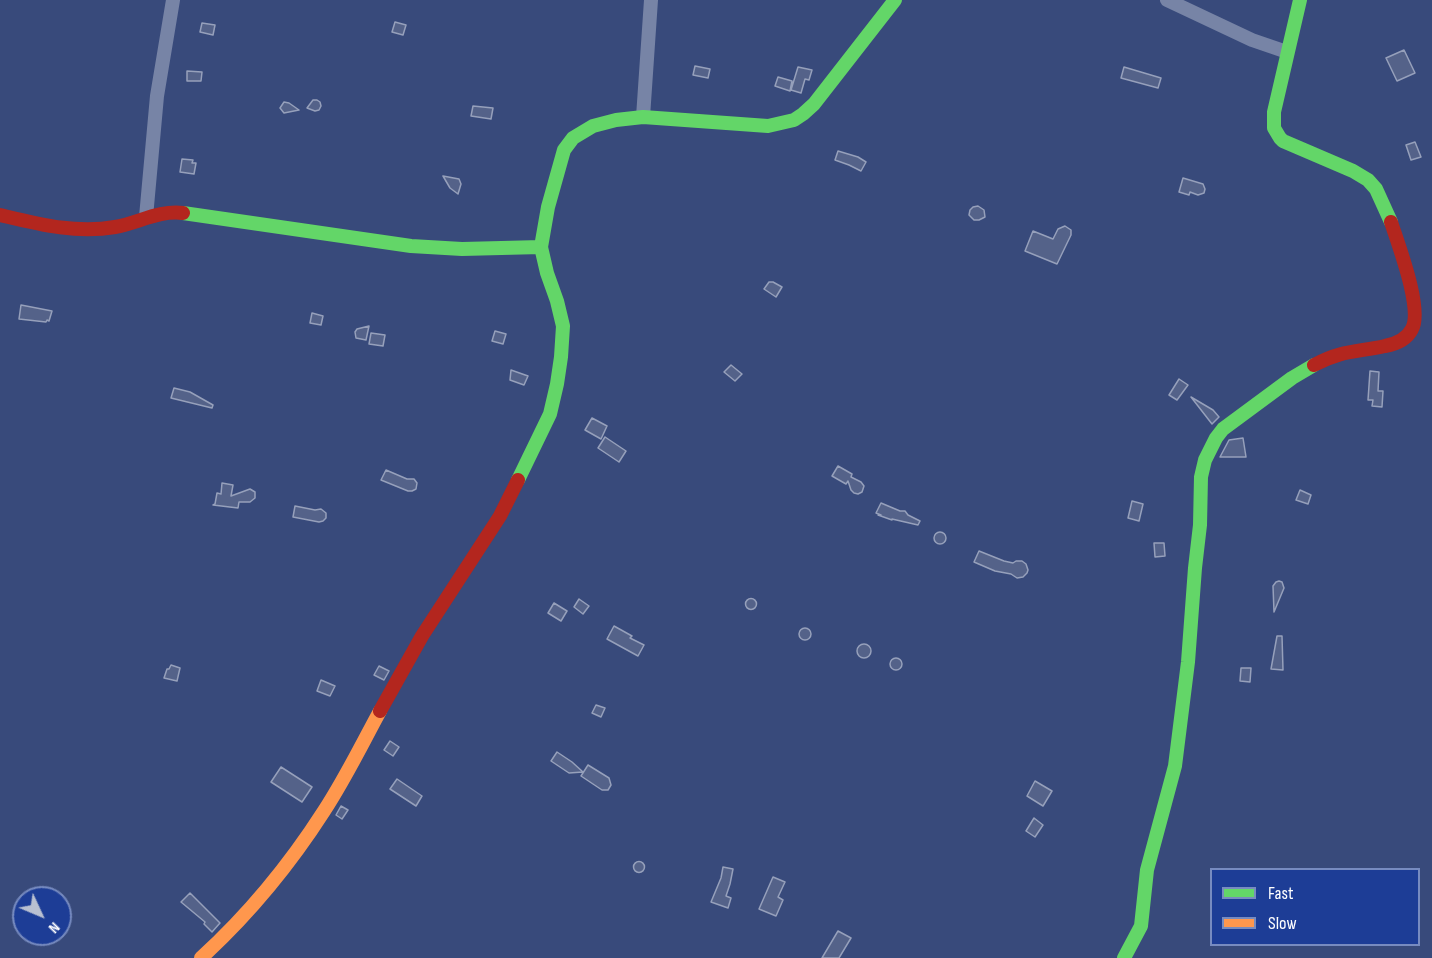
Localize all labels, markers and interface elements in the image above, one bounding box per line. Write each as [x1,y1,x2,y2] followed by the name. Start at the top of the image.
[1210,868,1420,946] legend
[1268,883,1293,904] text: Fast
[12,886,72,946] north arrow
[1268,913,1297,934] text: Slow
[44,918,64,937] text: N

